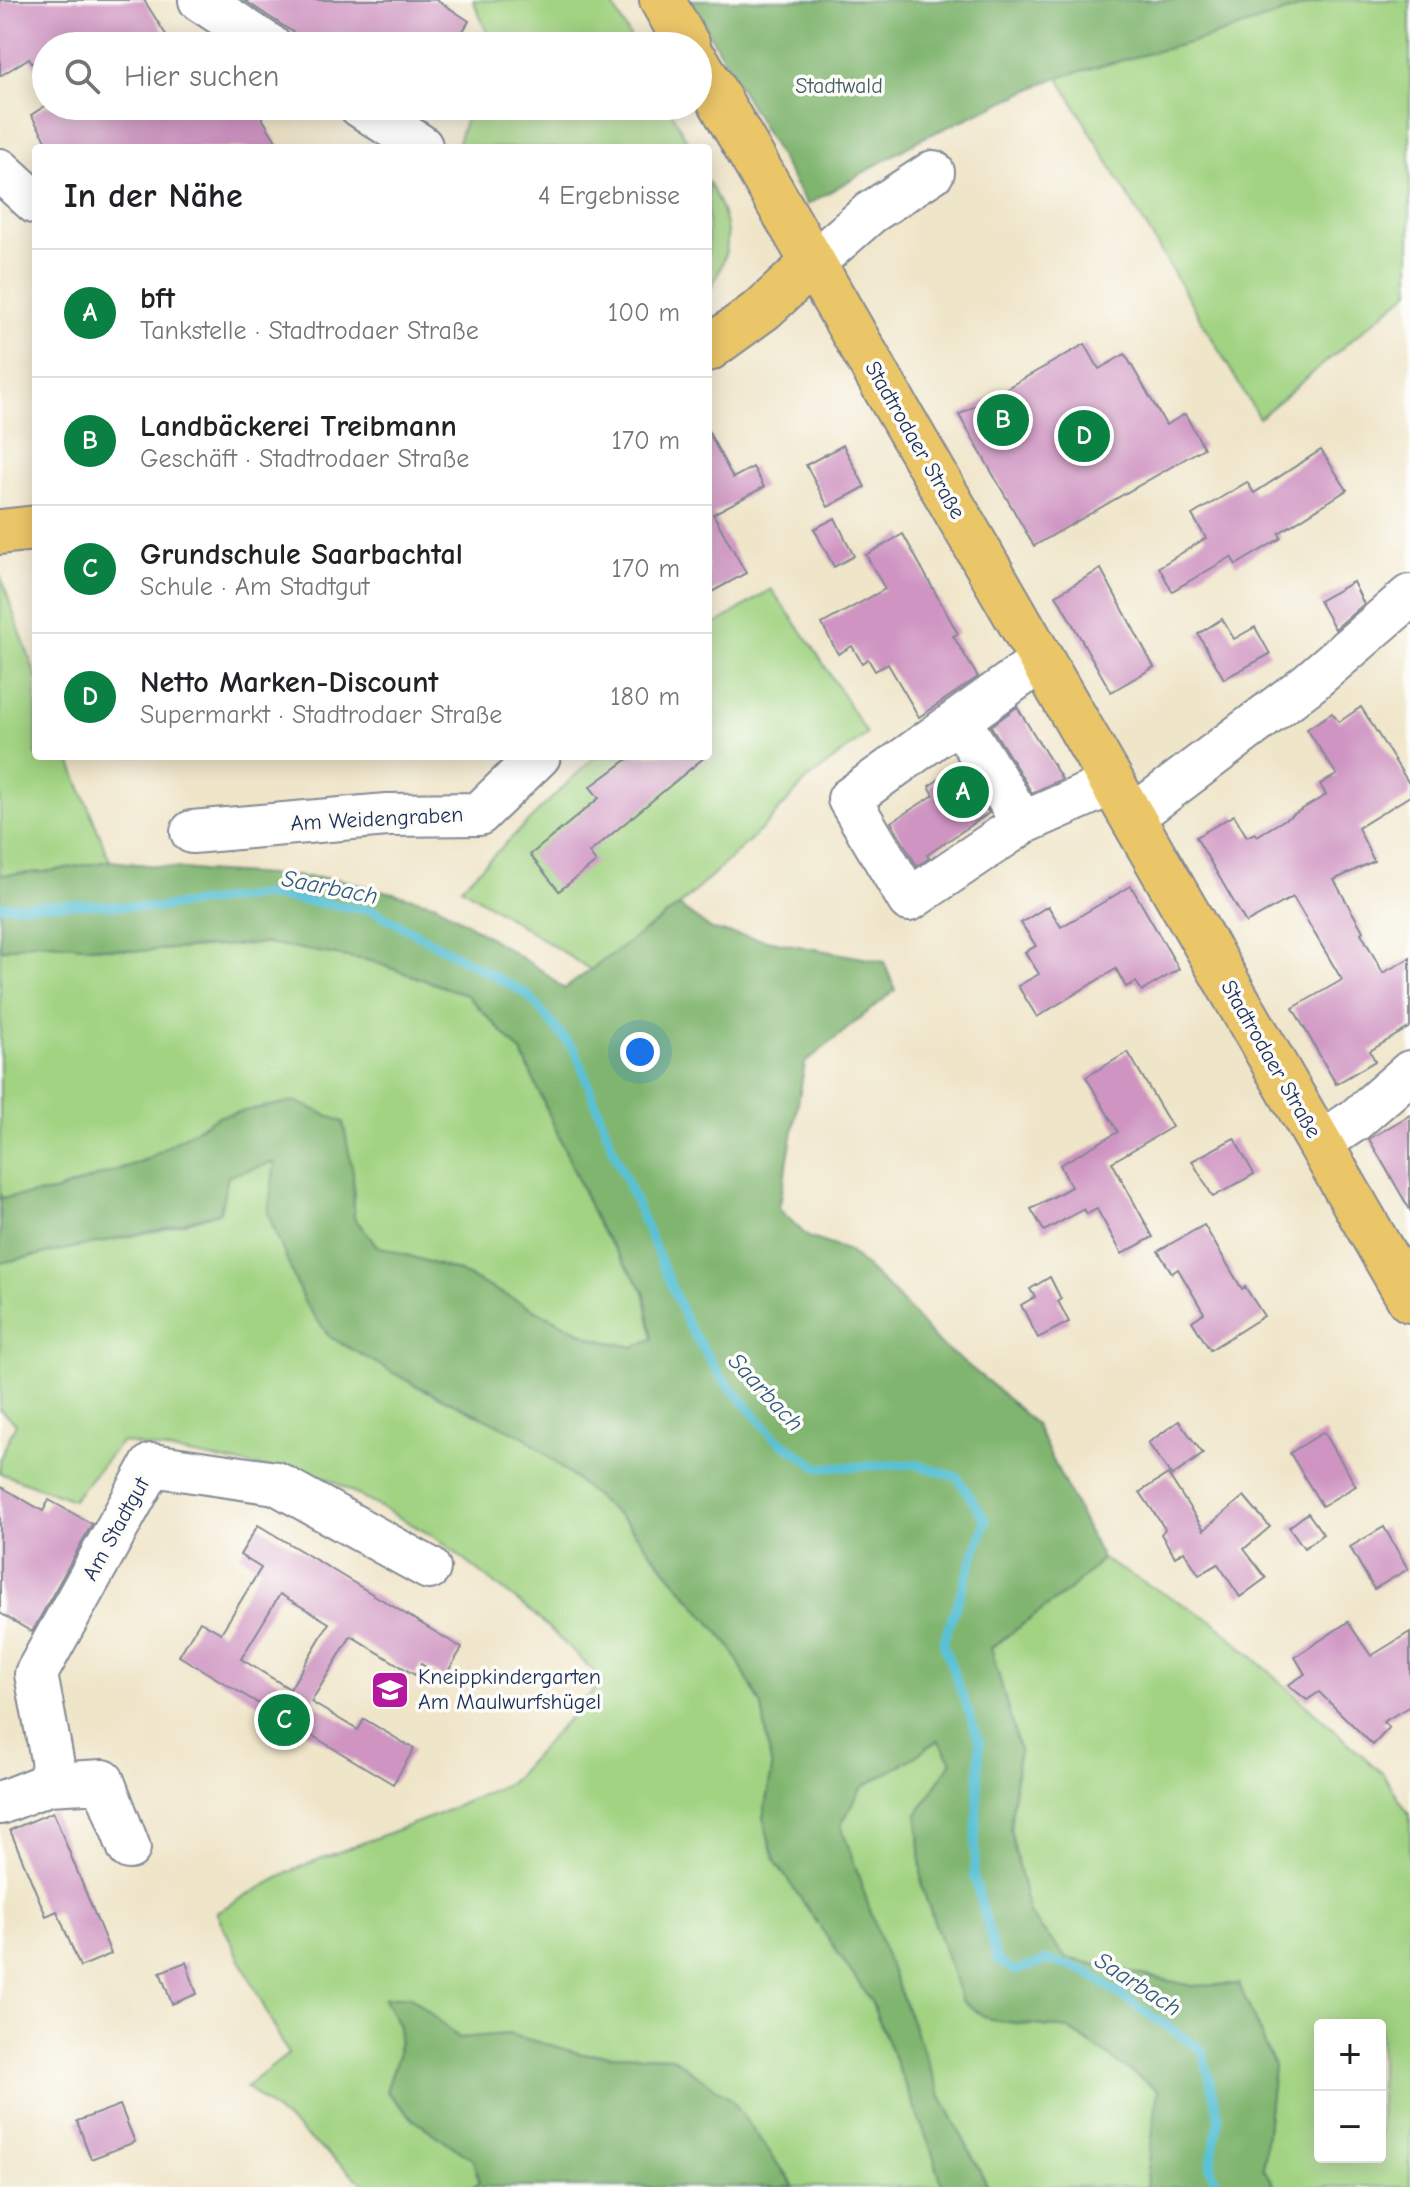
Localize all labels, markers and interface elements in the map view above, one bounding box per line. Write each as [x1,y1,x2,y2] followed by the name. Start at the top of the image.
[32,32,712,120] search box
[60,54,104,98] icon: search
[124,59,279,94] text: Hier suchen
[795,73,883,99] park label: Stadtwald
[64,176,243,216] text: In der Nähe
[538,181,680,211] text: 4 Ergebnisse
[140,281,175,316] text: bft
[83,298,97,328] text: A
[608,298,680,328] text: 100 m
[140,316,479,346] text: Tankstelle · Stadtrodaer Straße
[859,356,971,524] street label: Stadtrodaer Straße
[977,390,1029,450] pin: B
[1058,406,1110,466] pin: D
[140,409,457,444] text: Landbäckerei Treibmann
[82,426,98,456] text: B
[611,426,680,456] text: 170 m
[140,444,469,474] text: Geschäft · Stadtrodaer Straße
[140,537,463,572] text: Grundschule Saarbachtal
[82,554,98,584] text: C
[611,554,680,584] text: 170 m
[140,572,369,602] text: Schule · Am Stadtgut
[140,665,438,700] text: Netto Marken-Discount
[82,682,98,712] text: D
[610,682,680,712] text: 180 m
[140,700,502,730] text: Supermarkt · Stadtrodaer Straße
[937,762,989,822] pin: A
[290,801,464,837] street label: Am Weidengraben
[280,864,380,910] water label: Saarbach
[1215,975,1327,1143] street label: Stadtrodaer Straße
[620,1032,660,1072] your location
[723,1347,809,1437] water label: Saarbach
[77,1472,155,1585] street label: Am Stadtgut
[418,1664,601,1715] place label: Kneippkindergarten Am Maulwurfshügel
[369,1669,411,1711] school or university icon: Kneippkindergarten Am Maulwurfshügel
[258,1690,310,1750] pin: C
[1090,1946,1186,2022] water label: Saarbach
[1314,2019,1386,2163] map controls
[1314,2019,1386,2091] button: +
[1314,2091,1386,2163] button: −

